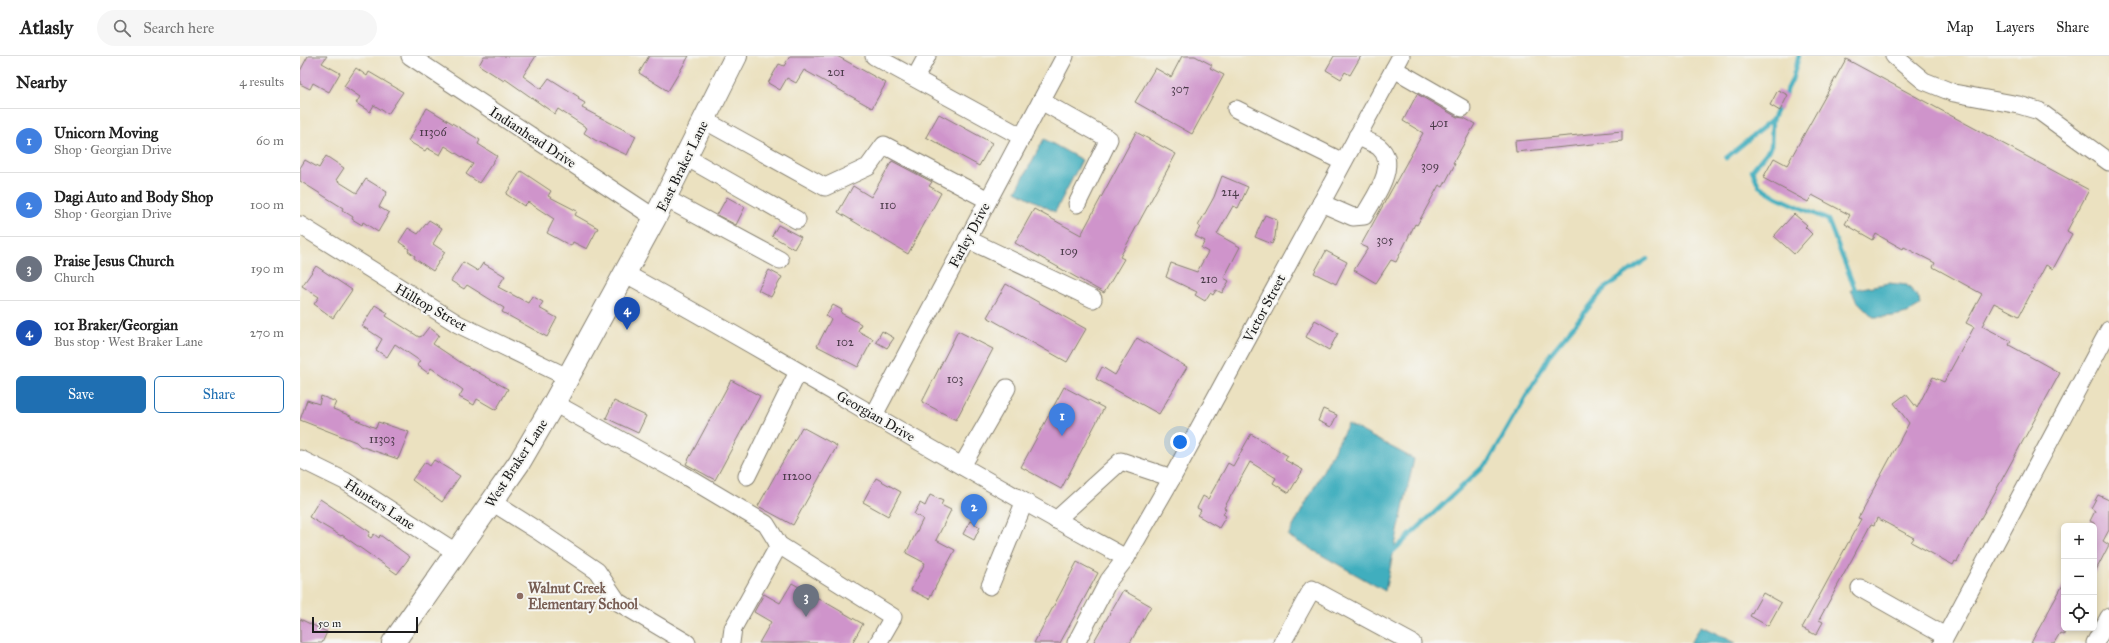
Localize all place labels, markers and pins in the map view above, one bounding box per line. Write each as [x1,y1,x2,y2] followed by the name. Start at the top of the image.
[614,297,640,330] pin: 4
[1049,403,1075,436] pin: 1
[961,494,987,527] pin: 2
[528,580,639,614] place label: Walnut Creek Elementary School
[793,584,819,617] pin: 3
[515,591,525,601] marker: Walnut Creek Elementary School

